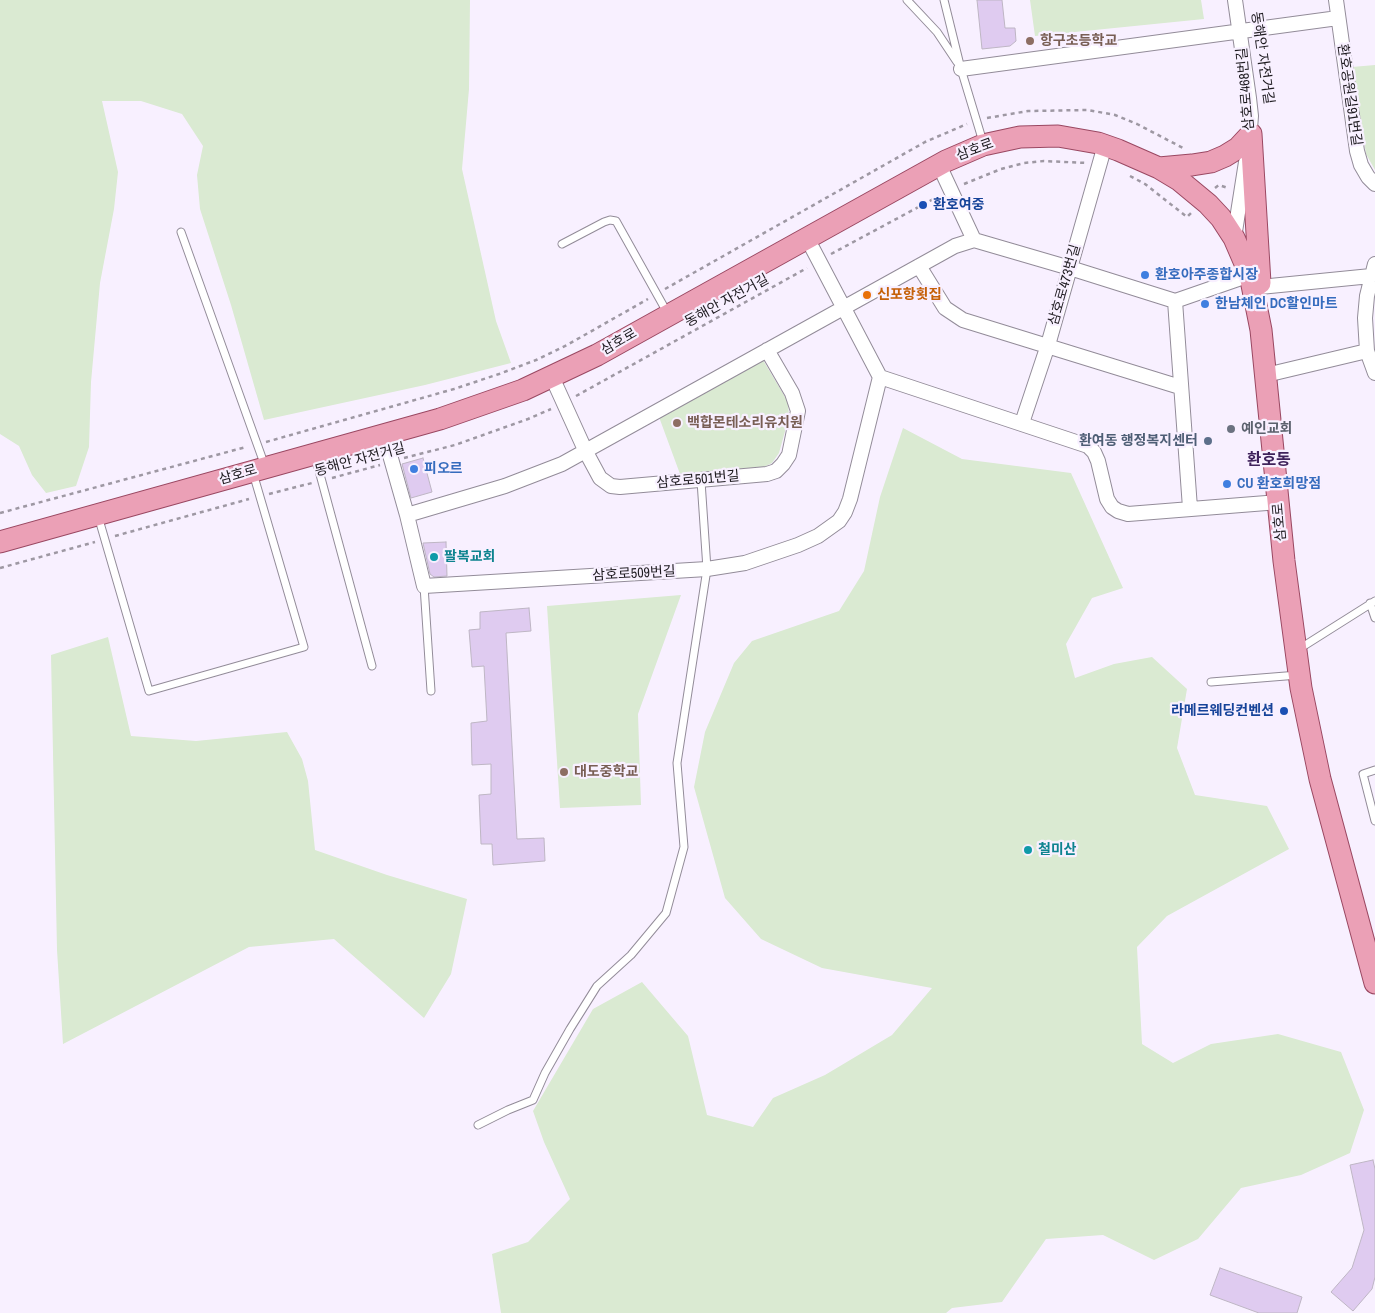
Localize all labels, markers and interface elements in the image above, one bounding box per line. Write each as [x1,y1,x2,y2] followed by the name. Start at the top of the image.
[1247,11,1277,105] street label: 동해안 자전거길
[1040,33,1117,49] place label: 항구초등학교
[1024,35,1036,47] marker: 항구초등학교
[1334,43,1364,147] street label: 환호공원길91번길
[1234,47,1258,131] street label: 삼호로468번길
[954,135,996,165] street label: 삼호로
[933,197,985,213] place label: 환호여중
[917,199,929,211] marker: 환호여중
[1045,243,1085,327] street label: 삼호로473번길
[1155,267,1258,283] place label: 환호아주종합시장
[1139,269,1151,281] marker: 환호아주종합시장
[682,271,772,331] street label: 동해안 자전거길
[877,287,941,303] place label: 신포항횟집
[861,289,873,301] marker: 신포항횟집
[1215,296,1338,312] place label: 한남체인 DC할인마트
[1199,298,1211,310] marker: 한남체인 DC할인마트
[598,325,640,359] street label: 삼호로
[687,415,803,431] place label: 백합몬테소리유치원
[671,417,683,429] marker: 백합몬테소리유치원
[1241,421,1293,437] place label: 예인교회
[1225,423,1237,435] marker: 예인교회
[1079,433,1198,449] place label: 환여동 행정복지센터
[1202,435,1214,447] marker: 환여동 행정복지센터
[313,440,407,480] street label: 동해안 자전거길
[1247,451,1291,471] district label: 환호동
[424,461,463,477] place label: 피오르
[217,462,259,488] street label: 삼호로
[408,463,420,475] marker: 피오르
[656,468,740,492] street label: 삼호로501번길
[1237,476,1321,492] place label: CU 환호희망점
[1221,478,1233,490] marker: CU 환호희망점
[1270,502,1290,542] street label: 삼호로
[444,549,496,565] place label: 팔복교회
[428,551,440,563] marker: 팔복교회
[592,563,676,585] street label: 삼호로509번길
[1171,703,1274,719] place label: 라메르웨딩컨벤션
[1278,705,1290,717] marker: 라메르웨딩컨벤션
[574,764,638,780] place label: 대도중학교
[558,766,570,778] marker: 대도중학교
[1038,842,1077,858] place label: 철미산
[1022,844,1034,856] marker: 철미산

